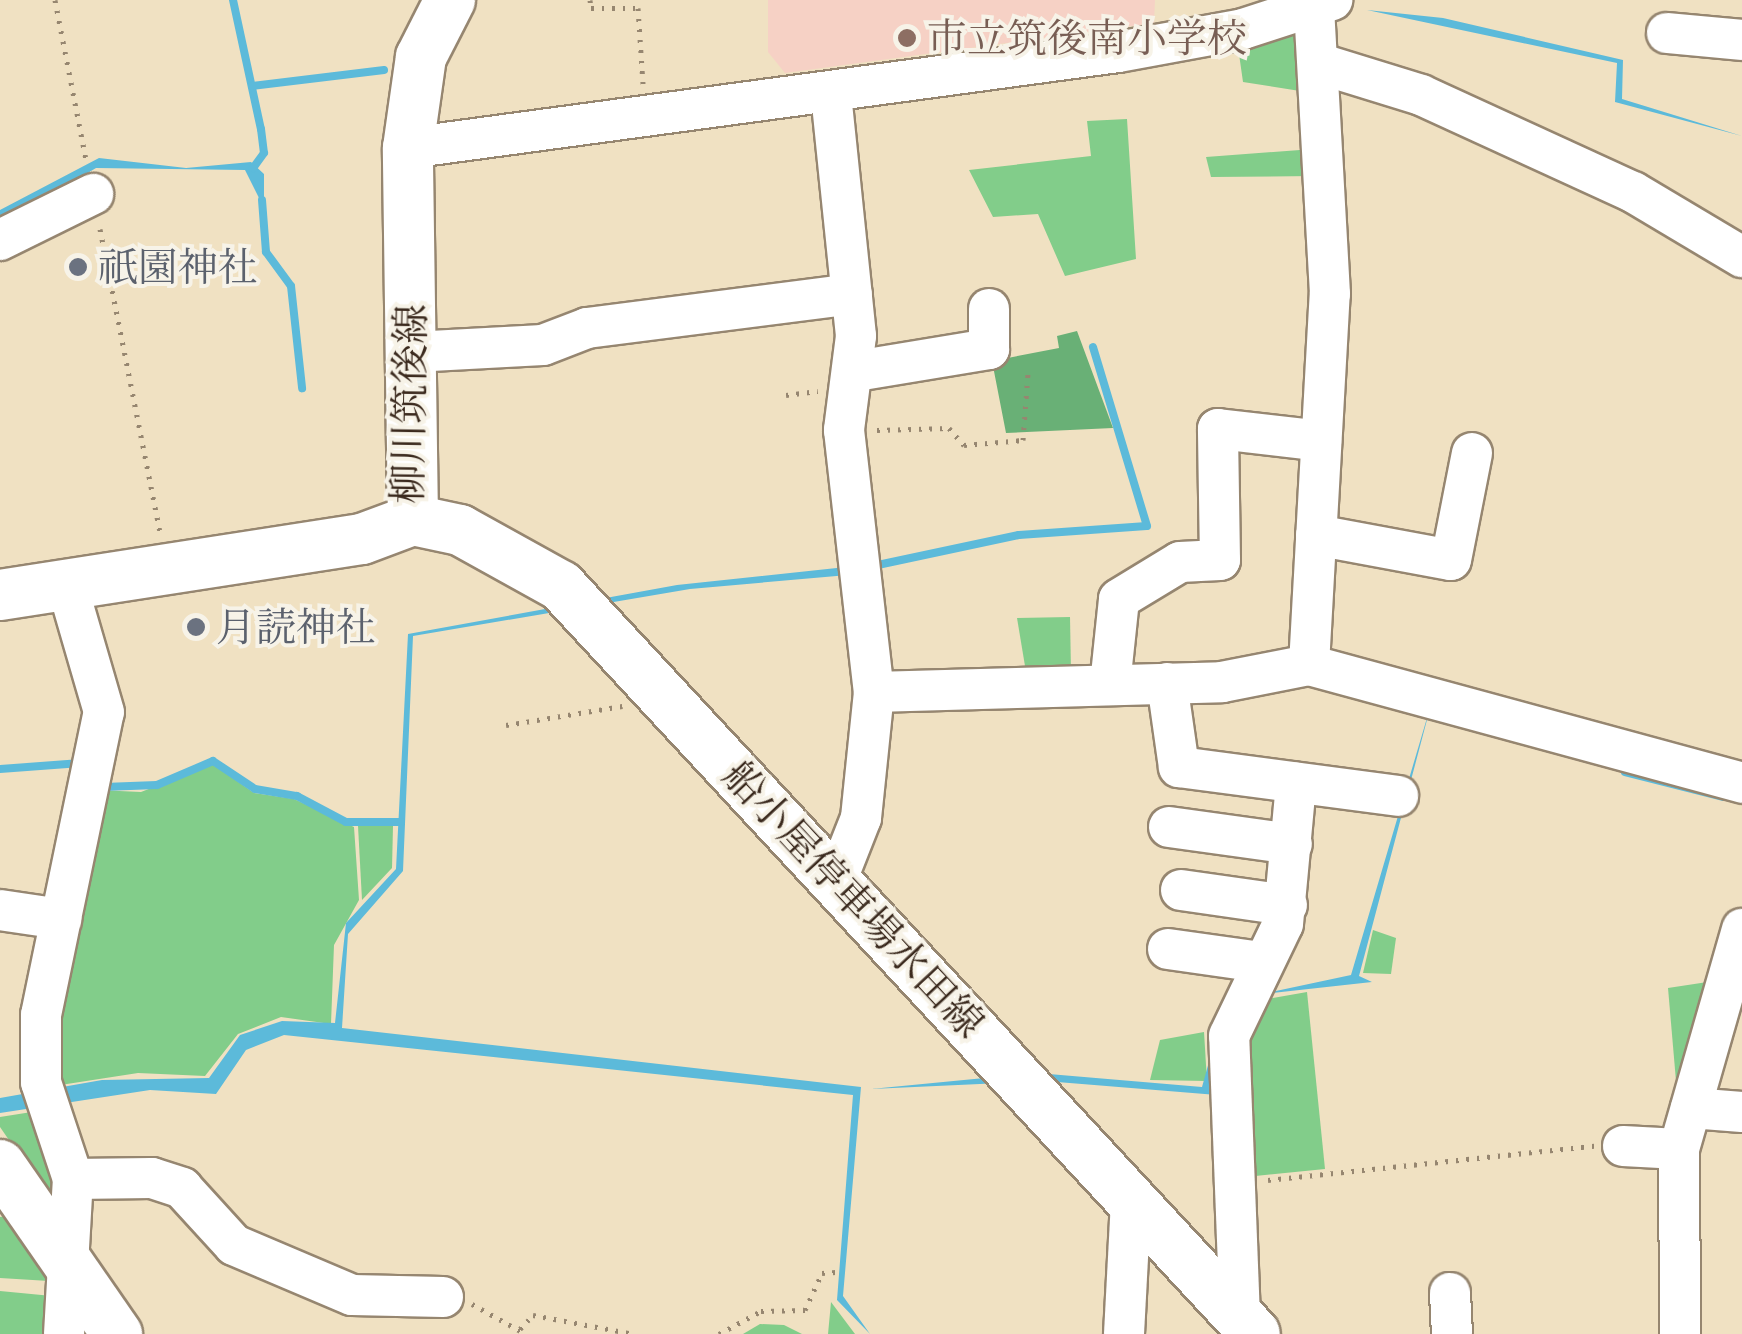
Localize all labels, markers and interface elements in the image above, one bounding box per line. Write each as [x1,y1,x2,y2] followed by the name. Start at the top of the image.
[927,14,1247,62] place label: 市立筑後南小学校
[896,27,918,49] marker: 市立筑後南小学校
[98,243,258,291] place label: 祇園神社
[67,256,89,278] marker: 祇園神社
[383,304,435,504] street label: 柳川筑後線
[216,603,376,651] place label: 月読神社
[185,616,207,638] marker: 月読神社
[714,751,994,1047] street label: 船小屋停車場水田線

